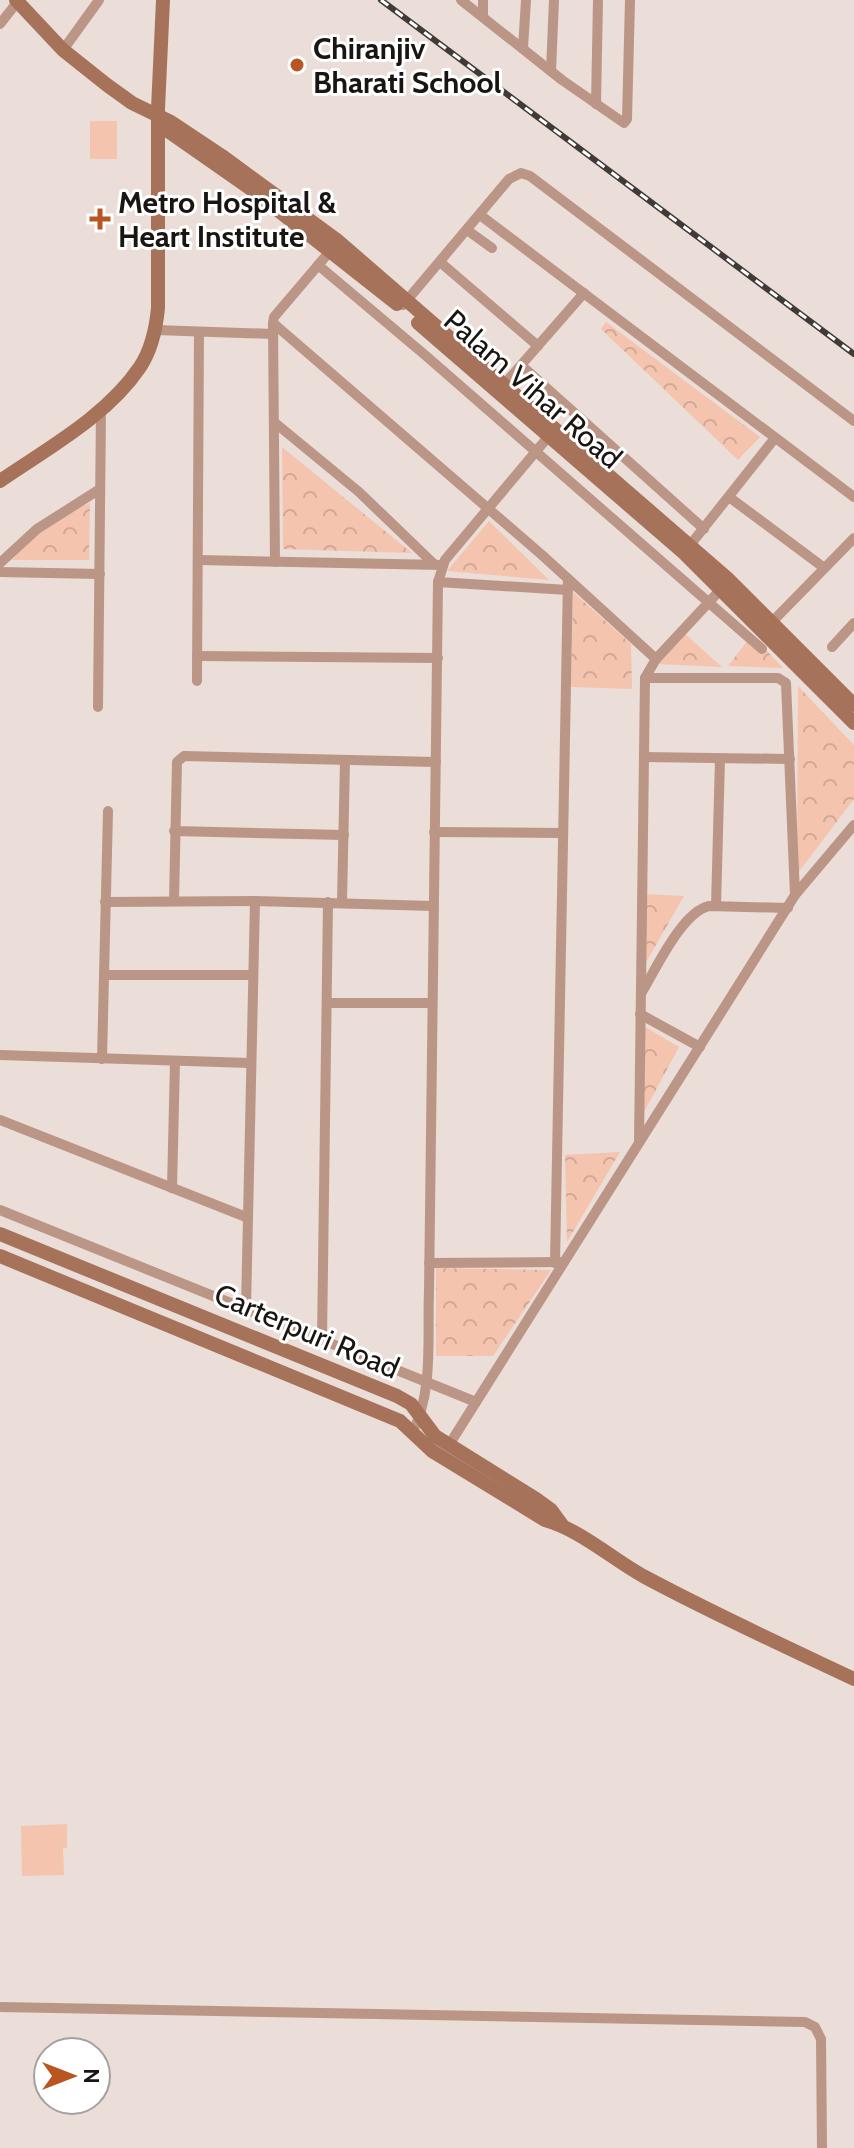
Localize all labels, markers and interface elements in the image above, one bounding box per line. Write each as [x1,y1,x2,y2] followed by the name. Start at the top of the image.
[313,30,502,101] place label: Chiranjiv Bharati School
[288,56,306,74] marker: Chiranjiv Bharati School
[118,184,336,255] place label: Metro Hospital & Heart Institute
[89,208,111,230] marker: Metro Hospital & Heart Institute
[436,302,630,476] street label: Palam Vihar Road
[209,1275,405,1387] street label: Carterpuri Road
[32,2036,112,2116] north arrow
[78,2068,105,2084] text: N

